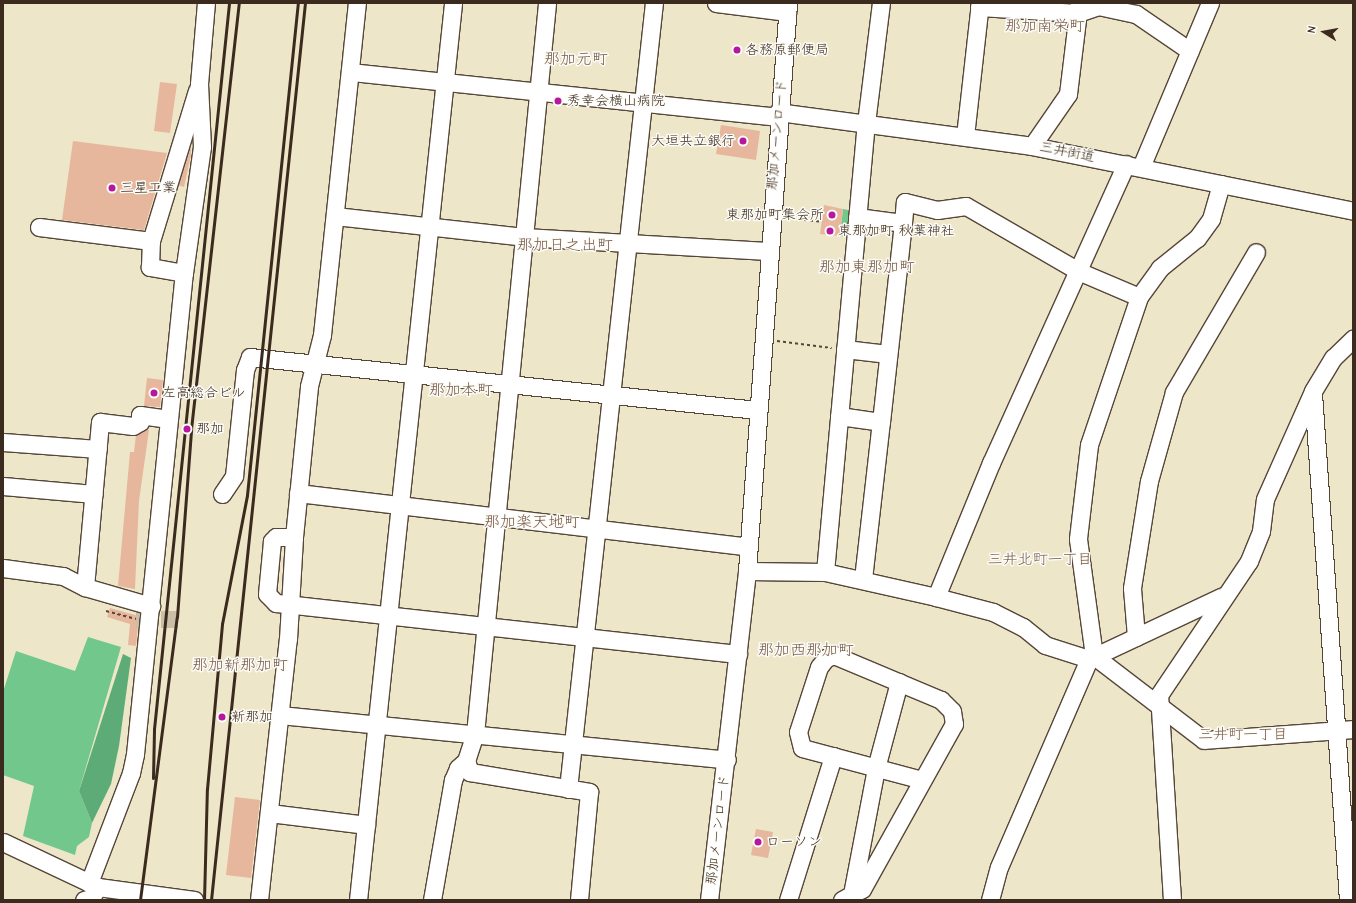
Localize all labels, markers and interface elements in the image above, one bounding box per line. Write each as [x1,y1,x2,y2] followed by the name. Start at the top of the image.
[1304,12,1344,52] north arrow
[1005,16,1085,36] district label: 那加南栄町
[1305,25,1319,34] text: N
[745,42,829,58] place label: 各務原郵便局
[732,45,742,55] marker: 各務原郵便局
[544,49,608,69] district label: 那加元町
[764,78,790,192] street label: 那加メーンロード
[567,93,665,109] place label: 秀幸会横山病院
[552,95,564,107] marker: 秀幸会横山病院
[651,133,735,149] place label: 大垣共立銀行
[738,136,748,146] marker: 大垣共立銀行
[1038,138,1096,166] street label: 三井街道
[120,180,176,196] place label: 三星工業
[107,183,117,193] marker: 三星工業
[726,207,824,223] place label: 東那加町集会所
[827,210,837,220] marker: 東那加町集会所
[838,223,955,239] place label: 東那加町 秋葉神社
[825,226,835,236] marker: 東那加町 秋葉神社
[517,235,613,255] district label: 那加日之出町
[819,257,915,277] district label: 那加東那加町
[429,380,493,400] district label: 那加本町
[162,385,246,401] place label: 左高総合ビル
[149,388,159,398] marker: 左高総合ビル
[196,421,224,437] place label: 那加
[181,423,193,435] marker: 那加
[484,512,580,532] district label: 那加楽天地町
[988,551,1092,569] district label: 三井北町一丁目
[758,640,854,660] district label: 那加西那加町
[192,655,288,675] district label: 那加新那加町
[231,709,273,725] place label: 新那加
[216,711,228,723] marker: 新那加
[1198,726,1288,744] district label: 三井町一丁目
[703,773,733,887] street label: 那加メーンロード
[766,834,822,850] place label: ローソン
[753,837,763,847] marker: ローソン

